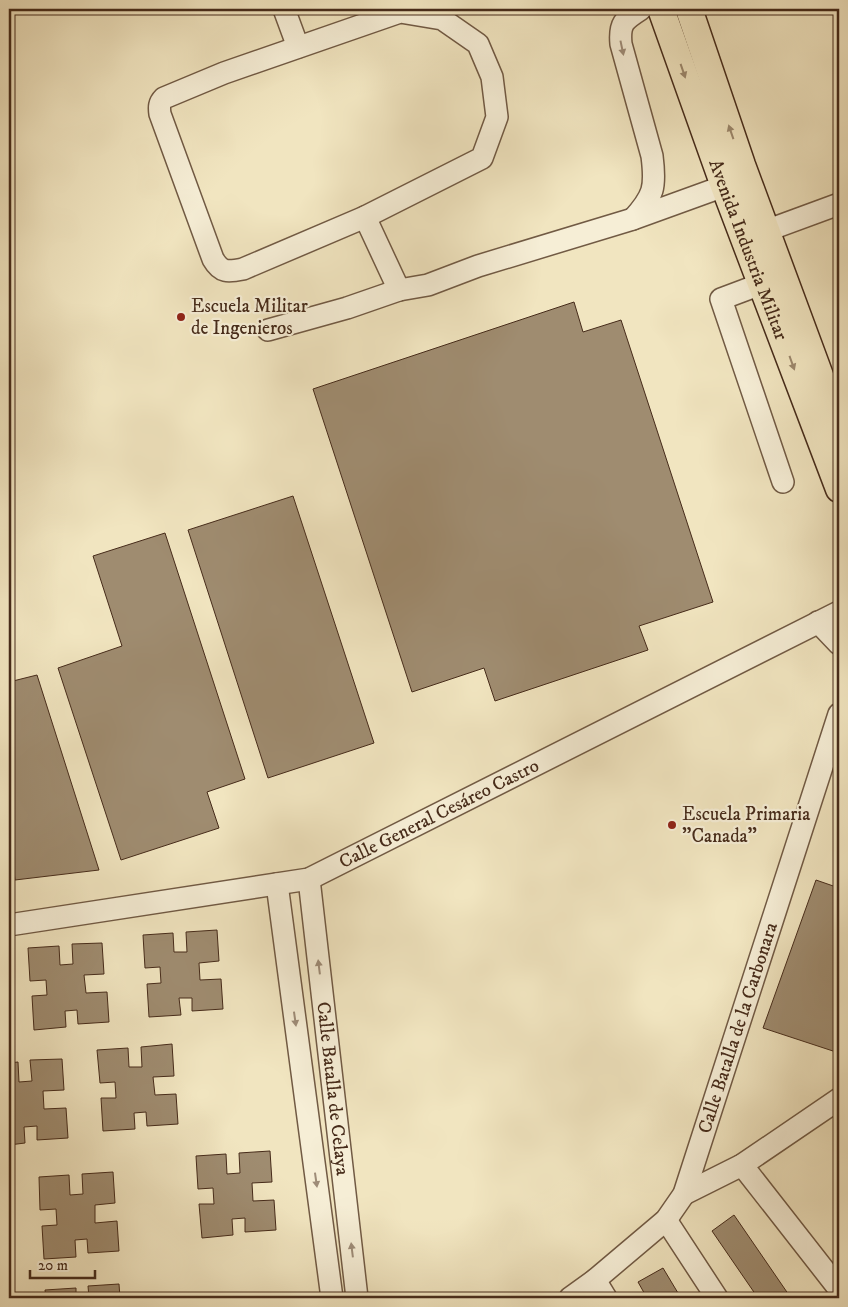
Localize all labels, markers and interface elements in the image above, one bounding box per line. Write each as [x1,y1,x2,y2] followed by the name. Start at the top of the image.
[618,40,626,56] one-way arrow
[680,64,687,79] one-way arrow
[727,124,735,139] one-way arrow
[704,156,793,343] street label: Avenida Industria Militar
[191,295,308,340] place label: Escuela Militar de Ingenieros
[175,311,187,323] marker: Escuela Militar de Ingenieros
[788,356,796,370] one-way arrow
[335,754,543,873] street label: Calle General Cesáreo Castro
[682,803,810,848] place label: Escuela Primaria "Canada"
[666,819,678,831] marker: Escuela Primaria "Canada"
[693,919,782,1136] street label: Calle Batalla de la Carbonara
[315,958,323,974] one-way arrow
[312,1001,354,1177] street label: Calle Batalla de Celaya
[291,1011,299,1027] one-way arrow
[312,1172,320,1188] one-way arrow
[348,1242,356,1258] one-way arrow
[30,1247,95,1279] scale bar
[38,1256,68,1275] text: 20 m

